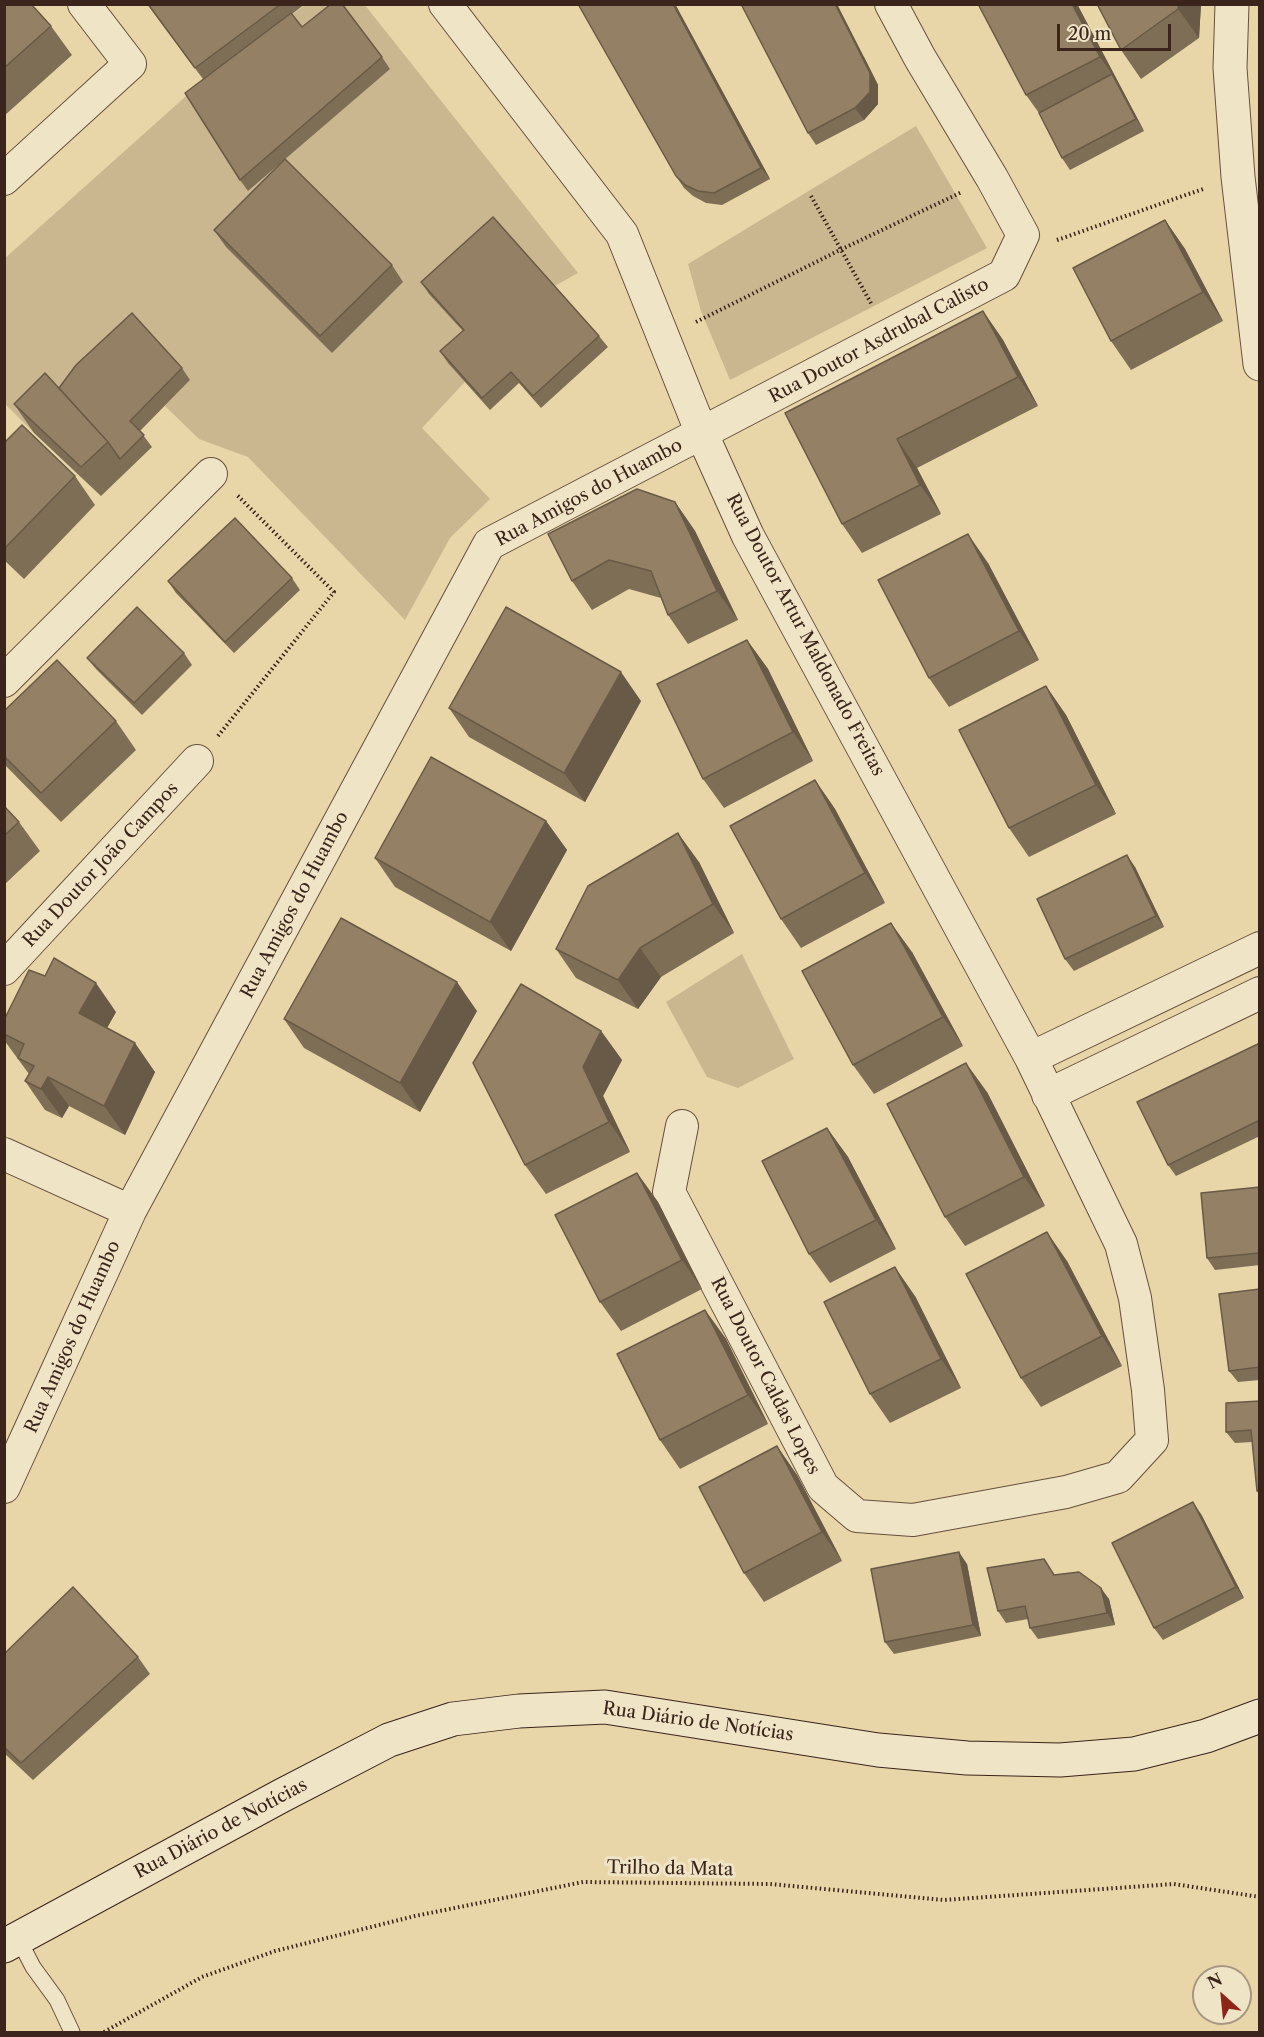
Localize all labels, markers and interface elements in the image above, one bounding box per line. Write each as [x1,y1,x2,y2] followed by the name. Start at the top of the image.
[1060,12,1174,50] scale bar
[1068,23,1111,45] text: 20 m
[765,274,993,408] street label: Rua Doutor Asdrubal Calisto
[492,435,686,551] street label: Rua Amigos do Huambo
[721,490,889,780] street label: Rua Doutor Artur Maldonado Freitas
[19,778,183,952] street label: Rua Doutor João Campos
[237,808,353,1002] street label: Rua Amigos do Huambo
[21,1237,125,1437] street label: Rua Amigos do Huambo
[706,1274,824,1478] street label: Rua Doutor Caldas Lopes
[601,1698,795,1746] street label: Rua Diário de Notícias
[131,1774,311,1884] street label: Rua Diário de Notícias
[607,1857,733,1881] street label: Trilho da Mata
[1192,1965,1252,2025] north arrow
[1204,1969,1225,1993] text: N

